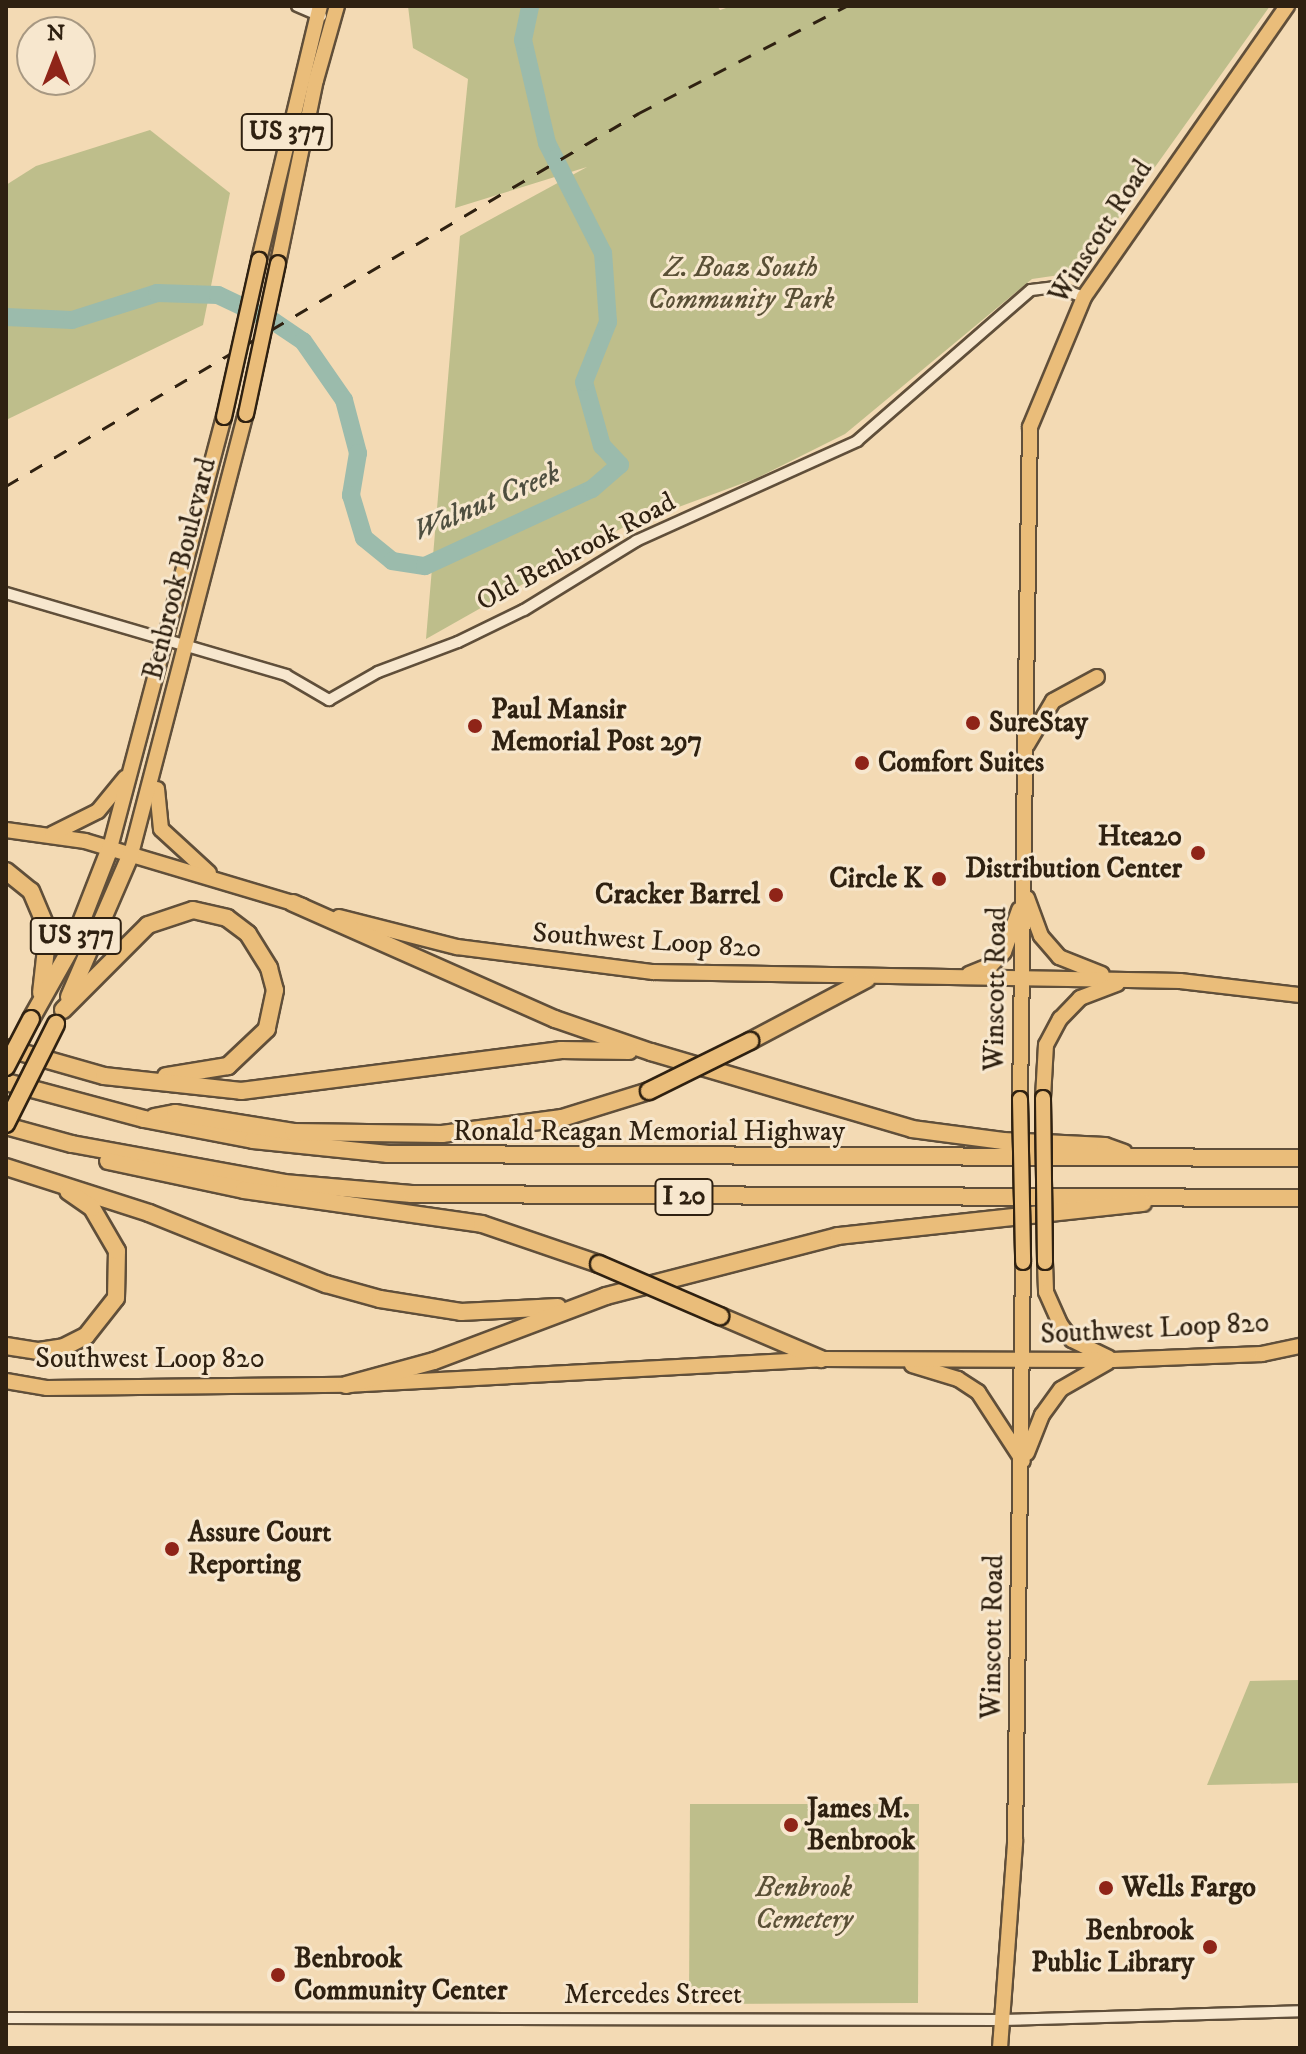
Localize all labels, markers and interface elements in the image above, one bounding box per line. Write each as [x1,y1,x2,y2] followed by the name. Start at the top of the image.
[16,16,96,96] north arrow
[47,20,65,47] text: N
[239,110,335,154] road number: US 377
[1042,154,1160,310] street label: Winscott Road
[648,251,834,317] park label: Z. Boaz South Community Park
[136,454,224,684] street label: Benbrook Boulevard
[408,456,566,550] water label: Walnut Creek
[471,485,681,619] street label: Old Benbrook Road
[491,693,702,759] place label: Paul Mansir Memorial Post 297
[989,706,1088,740] place label: SureStay
[964,714,982,732] marker: SureStay
[466,717,484,735] marker: Paul Mansir Memorial Post 297
[878,746,1044,780] place label: Comfort Suites
[853,754,871,772] marker: Comfort Suites
[965,820,1182,886] place label: Htea20 Distribution Center
[1189,844,1207,862] marker: Htea20 Distribution Center
[829,862,923,896] place label: Circle K
[930,870,948,888] marker: Circle K
[595,878,760,912] place label: Cracker Barrel
[767,886,785,904] marker: Cracker Barrel
[978,907,1014,1071] street label: Winscott Road
[28,914,124,958] road number: US 377
[531,916,763,966] street label: Southwest Loop 820
[453,1115,845,1149] street label: Ronald Reagan Memorial Highway
[654,1175,714,1219] road number: I 20
[1040,1306,1270,1352] street label: Southwest Loop 820
[35,1342,265,1376] street label: Southwest Loop 820
[188,1516,331,1582] place label: Assure Court Reporting
[163,1540,181,1558] marker: Assure Court Reporting
[975,1555,1011,1719] street label: Winscott Road
[807,1792,915,1858] place label: James M. Benbrook
[782,1816,800,1834] marker: James M. Benbrook
[755,1871,853,1937] park label: Benbrook Cemetery
[1122,1871,1256,1905] place label: Wells Fargo
[1097,1879,1115,1897] marker: Wells Fargo
[1031,1914,1194,1980] place label: Benbrook Public Library
[1201,1938,1219,1956] marker: Benbrook Public Library
[294,1942,507,2008] place label: Benbrook Community Center
[269,1966,287,1984] marker: Benbrook Community Center
[564,1978,742,2012] street label: Mercedes Street

